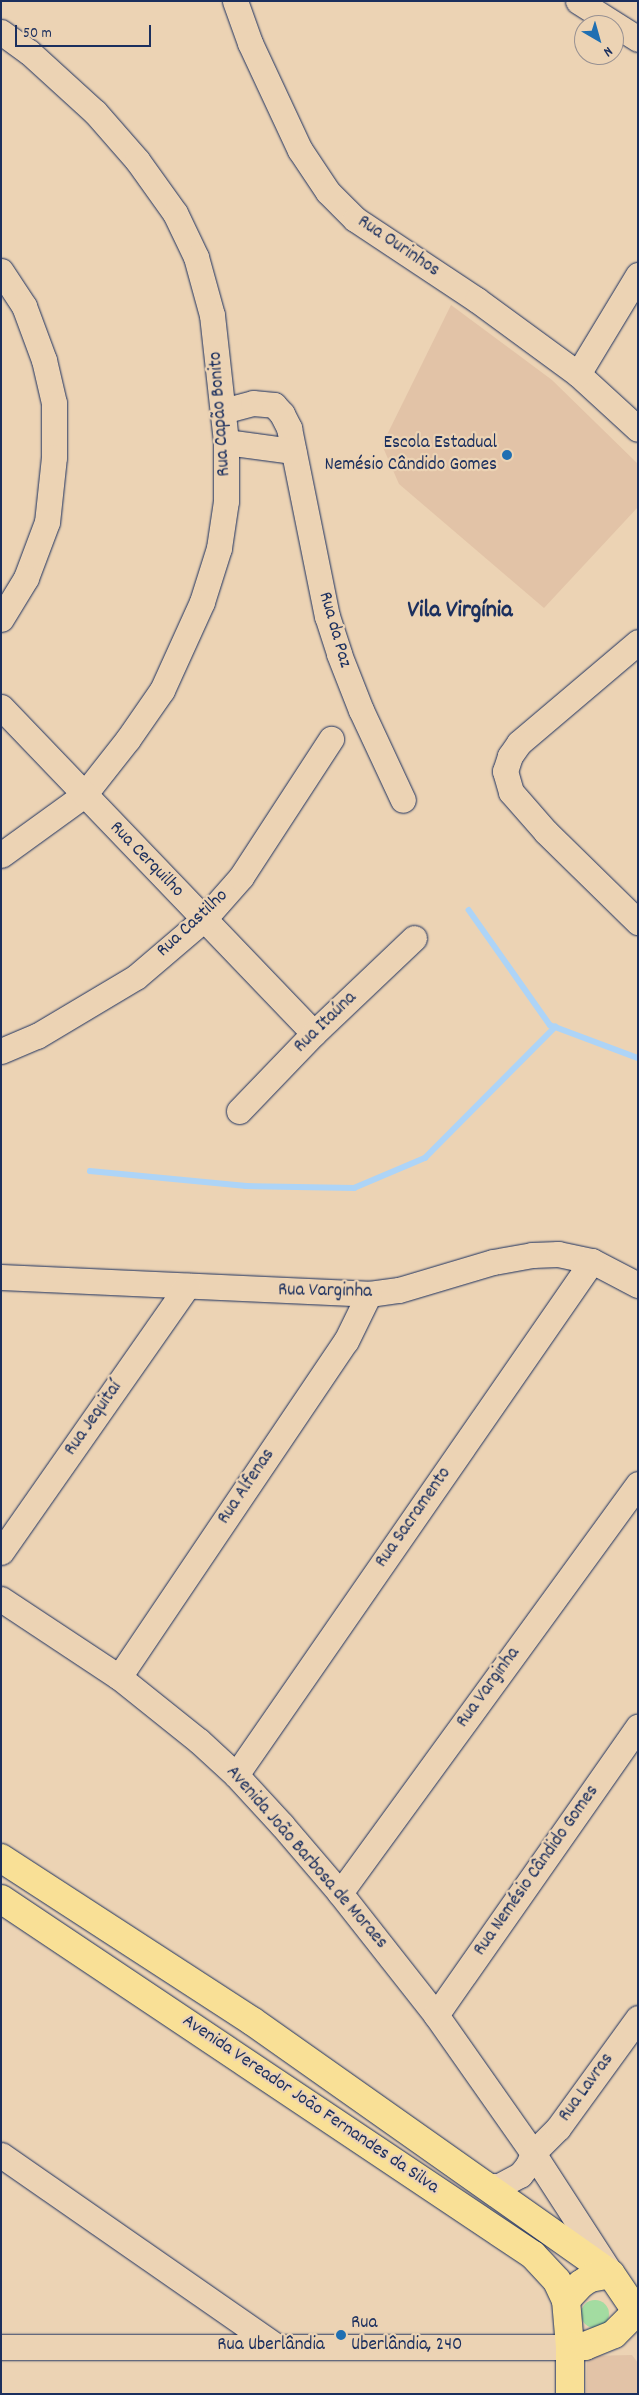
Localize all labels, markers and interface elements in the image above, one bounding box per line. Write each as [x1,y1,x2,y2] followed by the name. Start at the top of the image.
[18,15,154,47] scale bar
[574,15,624,65] north arrow
[23,23,52,45] text: 50 m
[599,41,617,61] text: N
[353,211,443,283] street label: Rua Ourinhos
[205,351,237,477] street label: Rua Capão Bonito
[325,433,497,477] place label: Escola Estadual Nemésio Cândido Gomes
[501,449,513,461] marker: Escola Estadual Nemésio Cândido Gomes
[312,590,356,670] street label: Rua da Paz
[408,598,512,626] district label: Vila Virgínia
[104,817,188,903] street label: Rua Cerquilho
[153,885,233,963] street label: Rua Castilho
[290,988,362,1058] street label: Rua Itaúna
[278,1280,372,1304] street label: Rua Varginha
[60,1377,128,1461] street label: Rua Jequitaí
[213,1445,281,1529] street label: Rua Alfenas
[371,1463,457,1573] street label: Rua Sacramento
[452,1643,526,1733] street label: Rua Varginha
[220,1762,392,1954] street label: Avenida João Barbosa de Moraes
[469,1781,605,1961] street label: Rua Nemésio Cândido Gomes
[177,2010,443,2200] street label: Avenida Vereador João Fernandes da Silva
[554,2049,620,2127] street label: Rua Lavras
[351,2313,462,2357] place label: Rua Uberlândia, 240
[335,2329,347,2341] marker: Rua Uberlândia, 240
[217,2335,325,2357] street label: Rua Uberlândia

